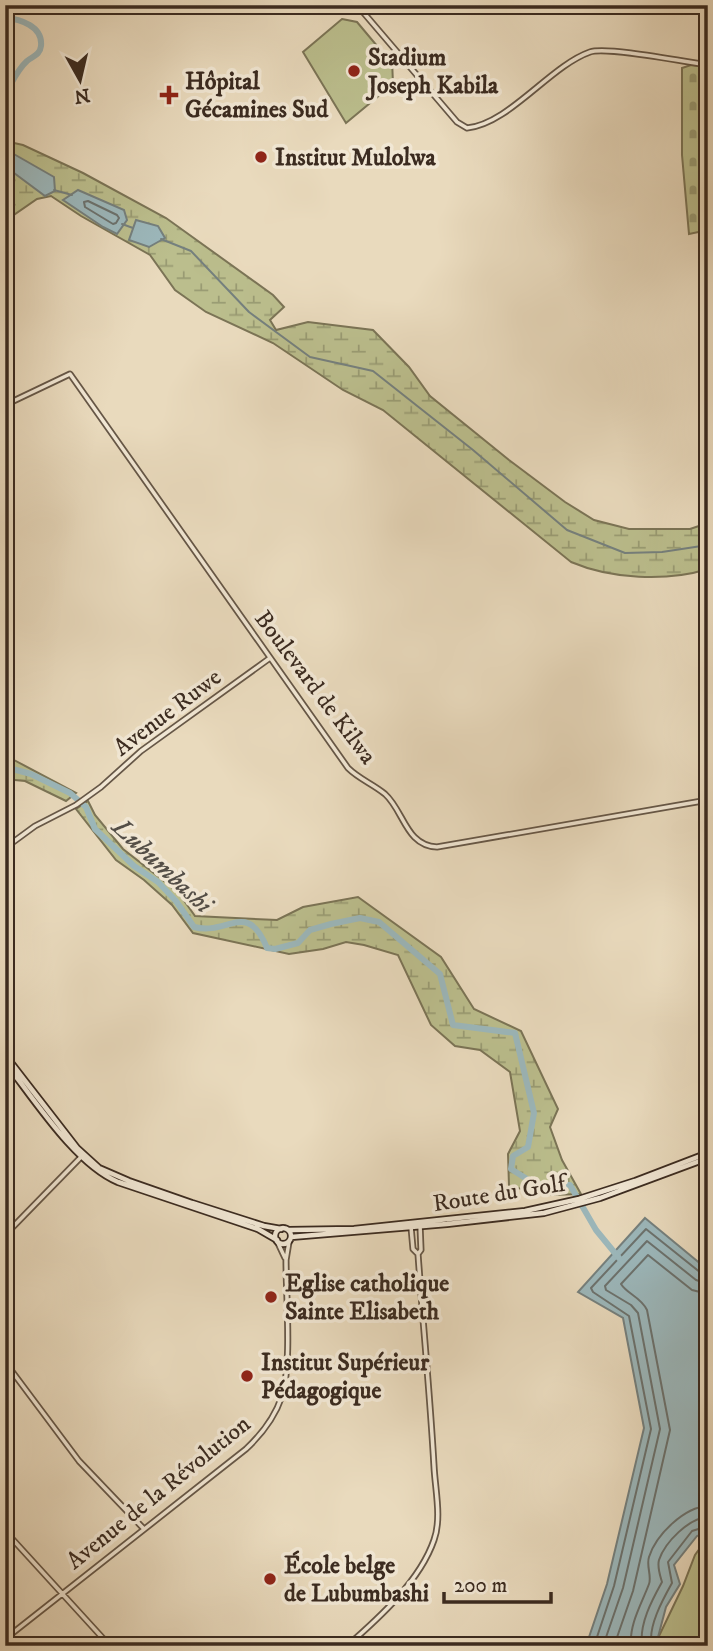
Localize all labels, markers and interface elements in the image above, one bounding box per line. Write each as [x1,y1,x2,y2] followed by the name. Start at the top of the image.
[365,43,499,101] place label: Stadium Joseph Kabila
[46,46,116,116] north arrow
[346,63,362,79] marker: Stadium Joseph Kabila
[185,67,329,125] place label: Hôpital Gécamines Sud
[72,83,91,108] text: N
[159,85,179,105] marker: Hôpital Gécamines Sud
[275,143,437,173] place label: Institut Mulolwa
[253,149,269,165] marker: Institut Mulolwa
[248,605,383,771] street label: Boulevard de Kilwa
[108,663,227,763] street label: Avenue Ruwe
[103,810,221,922] water label: Lubumbashi
[431,1168,571,1219] street label: Route du Golf
[285,1269,449,1327] place label: Eglise catholique Sainte Elisabeth
[263,1289,279,1305] marker: Eglise catholique Sainte Elisabeth
[261,1348,430,1406] place label: Institut Supérieur Pédagogique
[239,1368,255,1384] marker: Institut Supérieur Pédagogique
[60,1409,257,1576] street label: Avenue de la Révolution
[284,1550,429,1609] place label: École belge de Lubumbashi
[444,1560,550,1604] scale bar
[262,1571,278,1587] marker: École belge de Lubumbashi
[454,1573,507,1599] text: 200 m

